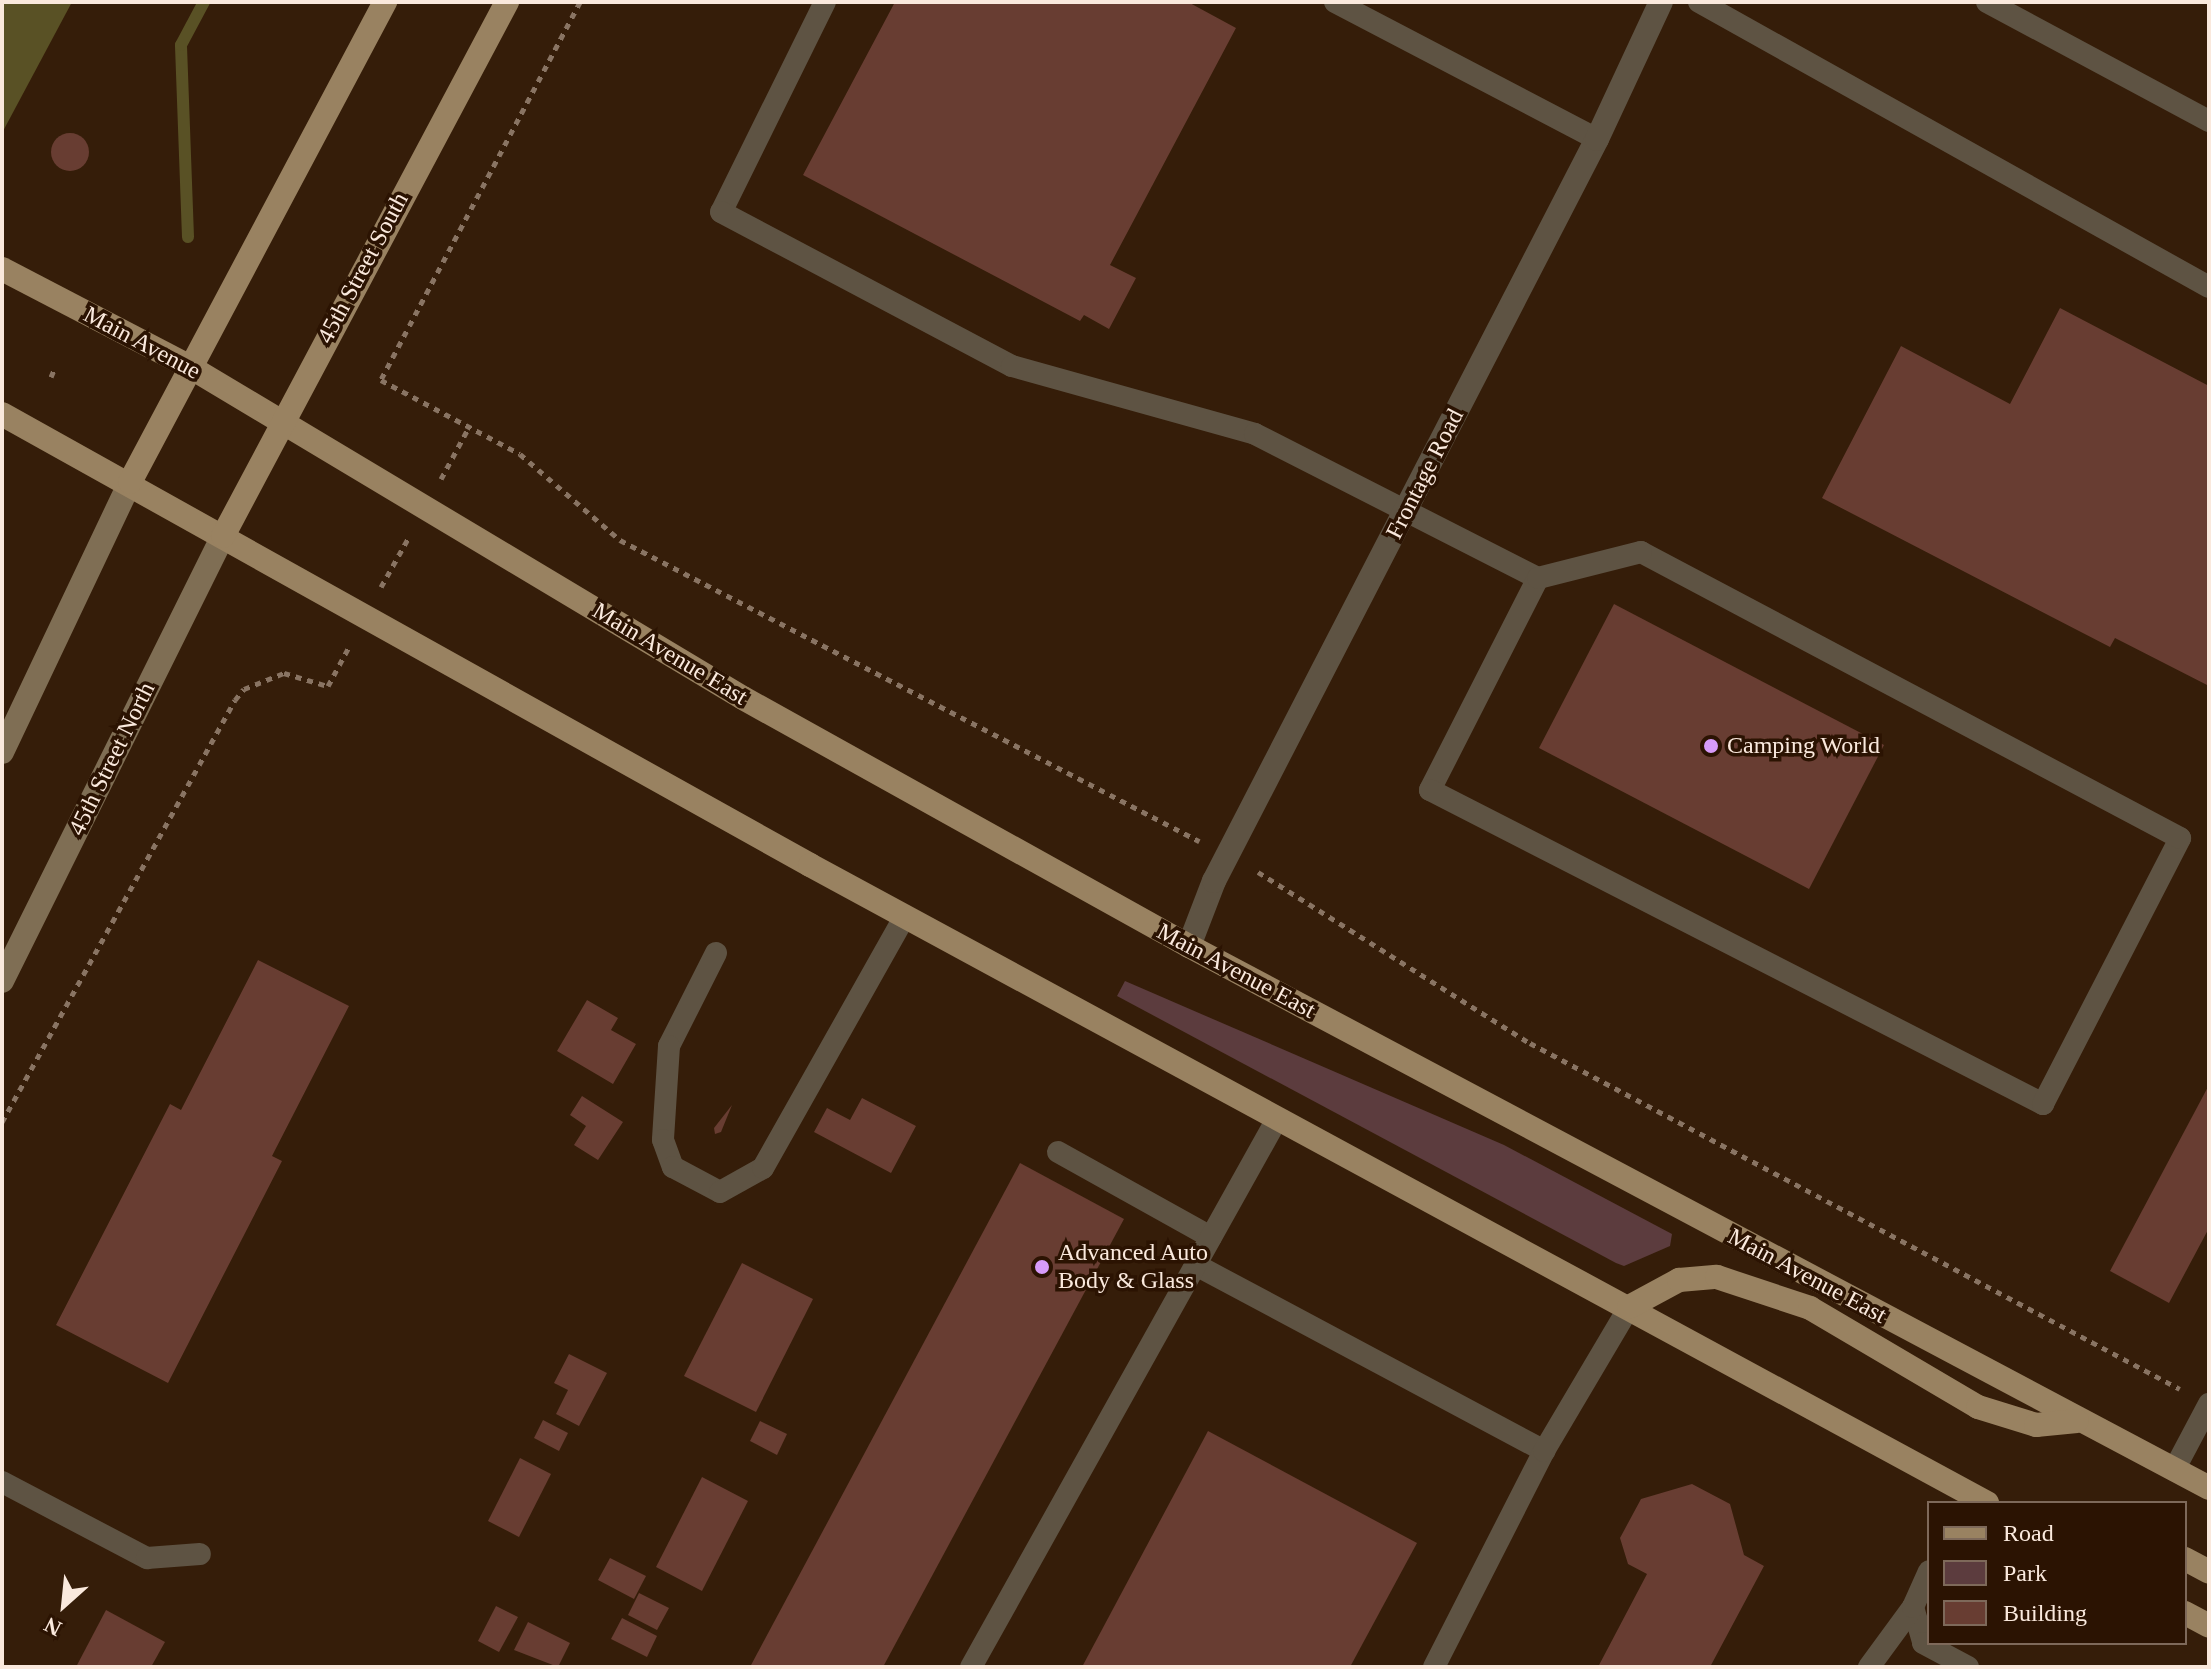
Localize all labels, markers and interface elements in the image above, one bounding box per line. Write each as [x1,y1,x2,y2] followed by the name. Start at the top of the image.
[311,188,415,348] street label: 45th Street South
[78,300,206,386] street label: Main Avenue
[1380,404,1470,544] street label: Frontage Road
[587,596,753,712] street label: Main Avenue East
[63,678,161,840] street label: 45th Street North
[1727,732,1880,760] place label: Camping World
[1702,737,1720,755] marker: Camping World
[1151,917,1321,1025] street label: Main Avenue East
[1722,1222,1892,1330] street label: Main Avenue East
[1058,1239,1209,1295] place label: Advanced Auto Body & Glass
[1033,1258,1051,1276] marker: Advanced Auto Body & Glass
[1927,1501,2187,1645] legend
[2003,1520,2054,1546] text: Road
[2003,1560,2047,1586] text: Park
[24,1565,104,1645] north arrow
[2003,1600,2087,1626] text: Building
[40,1612,66,1642] text: N

